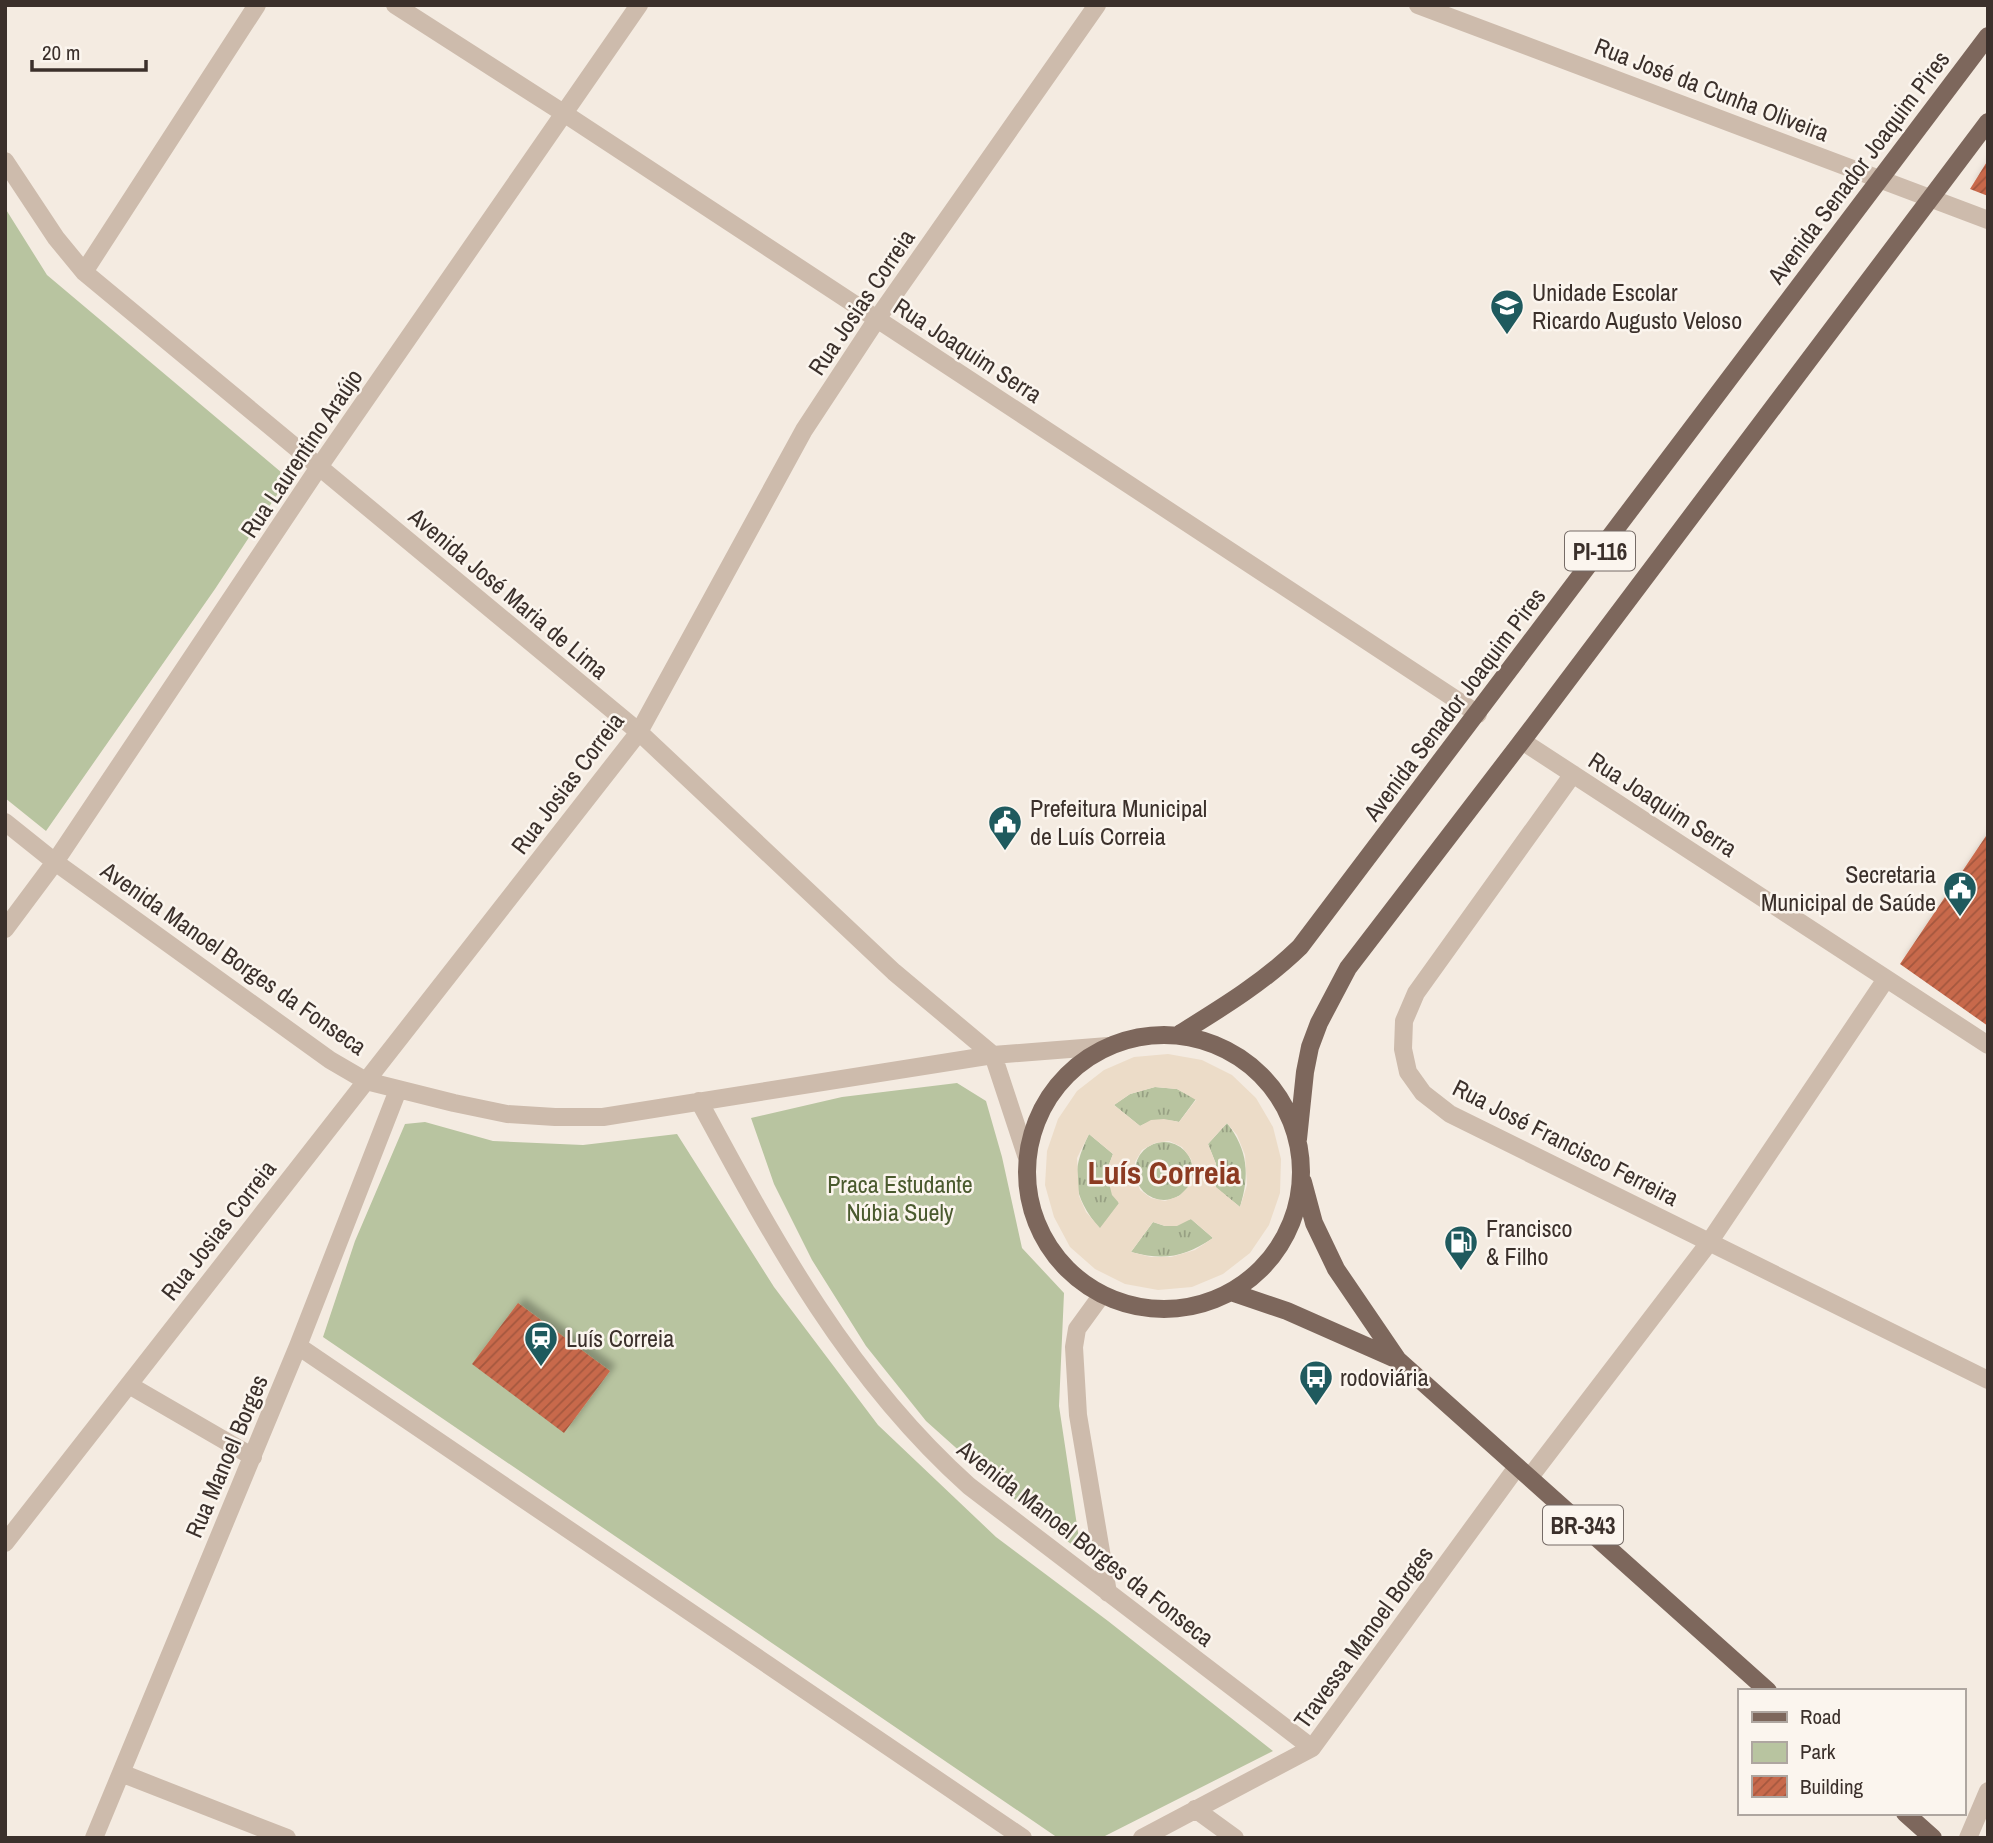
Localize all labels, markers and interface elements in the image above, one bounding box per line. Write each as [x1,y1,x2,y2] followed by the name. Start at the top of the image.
[32,28,145,72] scale bar
[1590,30,1834,148] street label: Rua José da Cunha Oliveira
[42,38,80,67] text: 20 m
[1759,44,1956,291] street label: Avenida Senador Joaquim Pires
[800,223,922,381] street label: Rua Josias Correia
[1532,276,1742,336] place label: Unidade Escolar Ricardo Augusto Veloso
[1488,287,1526,336] school or university icon: Unidade Escolar Ricardo Augusto Veloso
[888,290,1048,410] street label: Rua Joaquim Serra
[233,362,369,544] street label: Rua Laurentino Araújo
[402,499,616,686] street label: Avenida José Maria de Lima
[1565,531,1635,570] road number: PI-116
[1355,581,1552,828] street label: Avenida Senador Joaquim Pires
[503,706,631,860] street label: Rua Josias Correia
[1583,744,1743,864] street label: Rua Joaquim Serra
[1030,792,1207,852] place label: Prefeitura Municipal de Luís Correia
[986,803,1024,852] public building icon: Prefeitura Municipal de Luís Correia
[94,853,373,1062] street label: Avenida Manoel Borges da Fonseca
[1761,858,1936,918] place label: Secretaria Municipal de Saúde
[1941,869,1979,918] public building icon: Secretaria Municipal de Saúde
[1448,1071,1684,1213] street label: Rua José Francisco Ferreira
[1087,1151,1241,1194] district label: Luís Correia
[153,1153,283,1307] street label: Rua Josias Correia
[827,1168,973,1228] park label: Praca Estudante Núbia Suely
[1486,1212,1572,1272] place label: Francisco & Filho
[1442,1223,1480,1272] fuel station icon: Francisco & Filho
[522,1319,560,1368] station icon: Luís Correia
[566,1322,674,1354] place label: Luís Correia
[1297,1358,1335,1407] bus stop icon: rodoviária
[1340,1361,1429,1393] place label: rodoviária
[177,1370,275,1542] street label: Rua Manoel Borges
[950,1432,1221,1653] street label: Avenida Manoel Borges da Fonseca
[1543,1506,1623,1544] road number: BR-343
[1286,1539,1440,1735] street label: Travessa Manoel Borges
[1738,1689,1965,1815] legend
[1800,1702,1841,1731] text: Road
[1800,1737,1836,1766] text: Park
[1800,1772,1864,1801] text: Building

